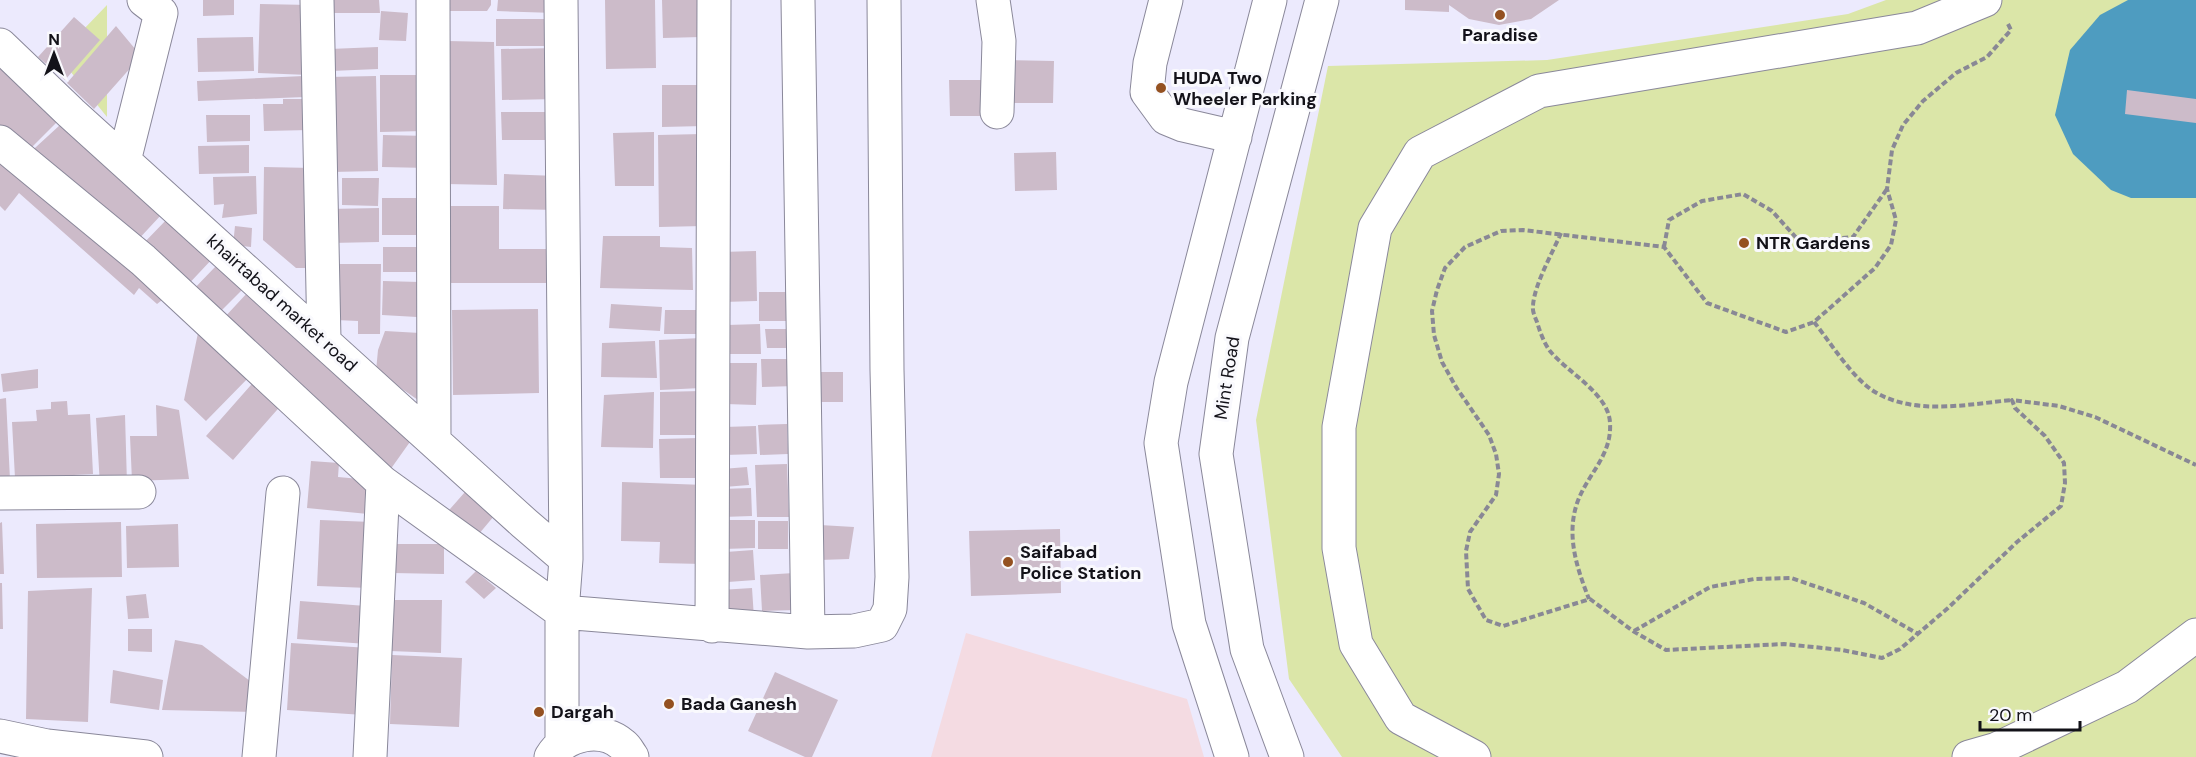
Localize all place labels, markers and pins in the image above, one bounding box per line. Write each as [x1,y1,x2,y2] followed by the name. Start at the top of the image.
[1493,8,1507,22] marker: Paradise
[1462,23,1538,47] place label: Paradise
[1173,66,1317,111] place label: HUDA Two Wheeler Parking
[1154,81,1168,95] marker: HUDA Two Wheeler Parking
[1756,231,1871,255] place label: NTR Gardens
[1737,236,1751,250] marker: NTR Gardens
[1020,540,1141,585] place label: Saifabad Police Station
[1001,555,1015,569] marker: Saifabad Police Station
[681,692,797,716] place label: Bada Ganesh
[662,697,676,711] marker: Bada Ganesh
[551,700,614,724] place label: Dargah
[532,705,546,719] marker: Dargah

